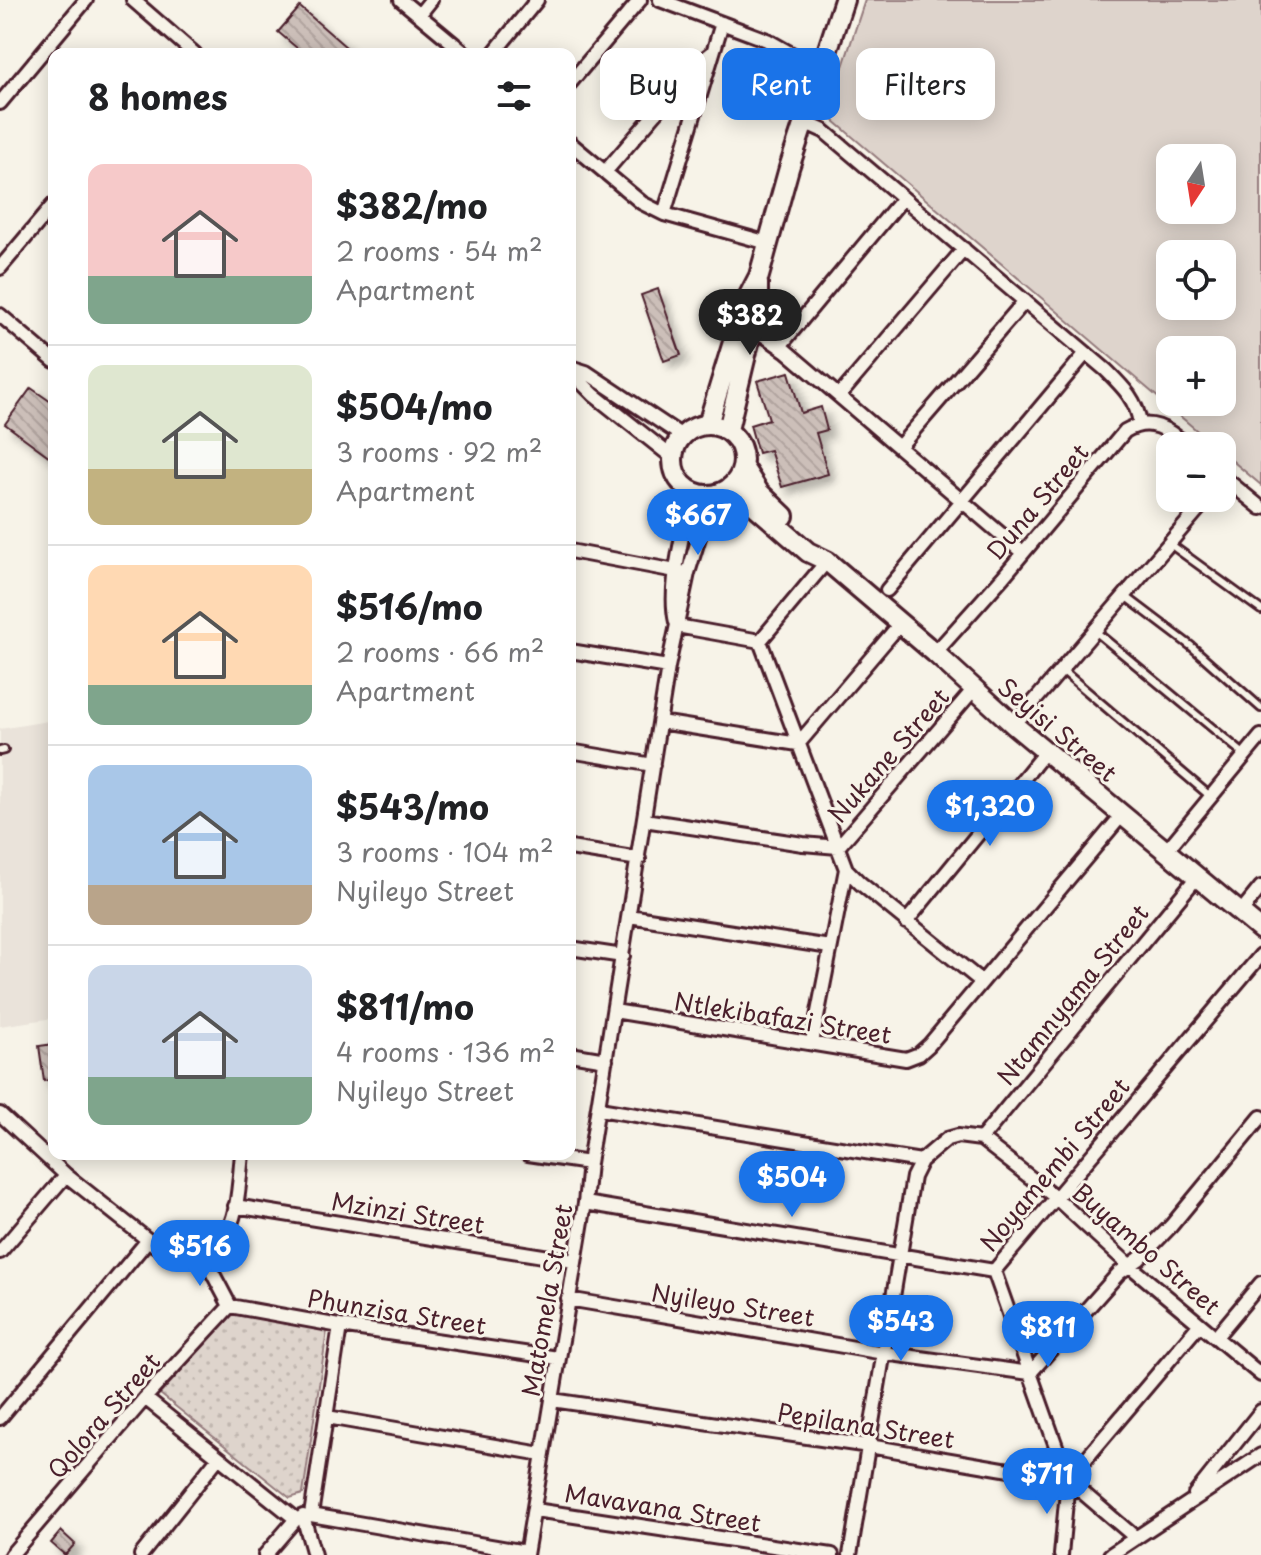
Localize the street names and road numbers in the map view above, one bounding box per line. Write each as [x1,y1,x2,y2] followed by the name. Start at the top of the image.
[978,435,1096,567] street label: Duna Street
[991,668,1126,790] street label: Seyisi Street
[819,679,957,831] street label: Nukane Street
[988,896,1157,1092] street label: Ntamnyama Street
[672,982,894,1052] street label: Ntlekibafazi Street
[971,1069,1138,1259] street label: Noyamembi Street
[1065,1174,1229,1322] street label: Buyambo Street
[329,1182,487,1242] street label: Mzinzi Street
[511,1201,581,1399] street label: Matomela Street
[649,1273,817,1335] street label: Nyileyo Street
[305,1279,489,1343] street label: Phunzisa Street
[38,1344,168,1486] street label: Qolora Street
[775,1393,957,1457] street label: Pepilana Street
[562,1474,764,1540] street label: Mavavana Street

